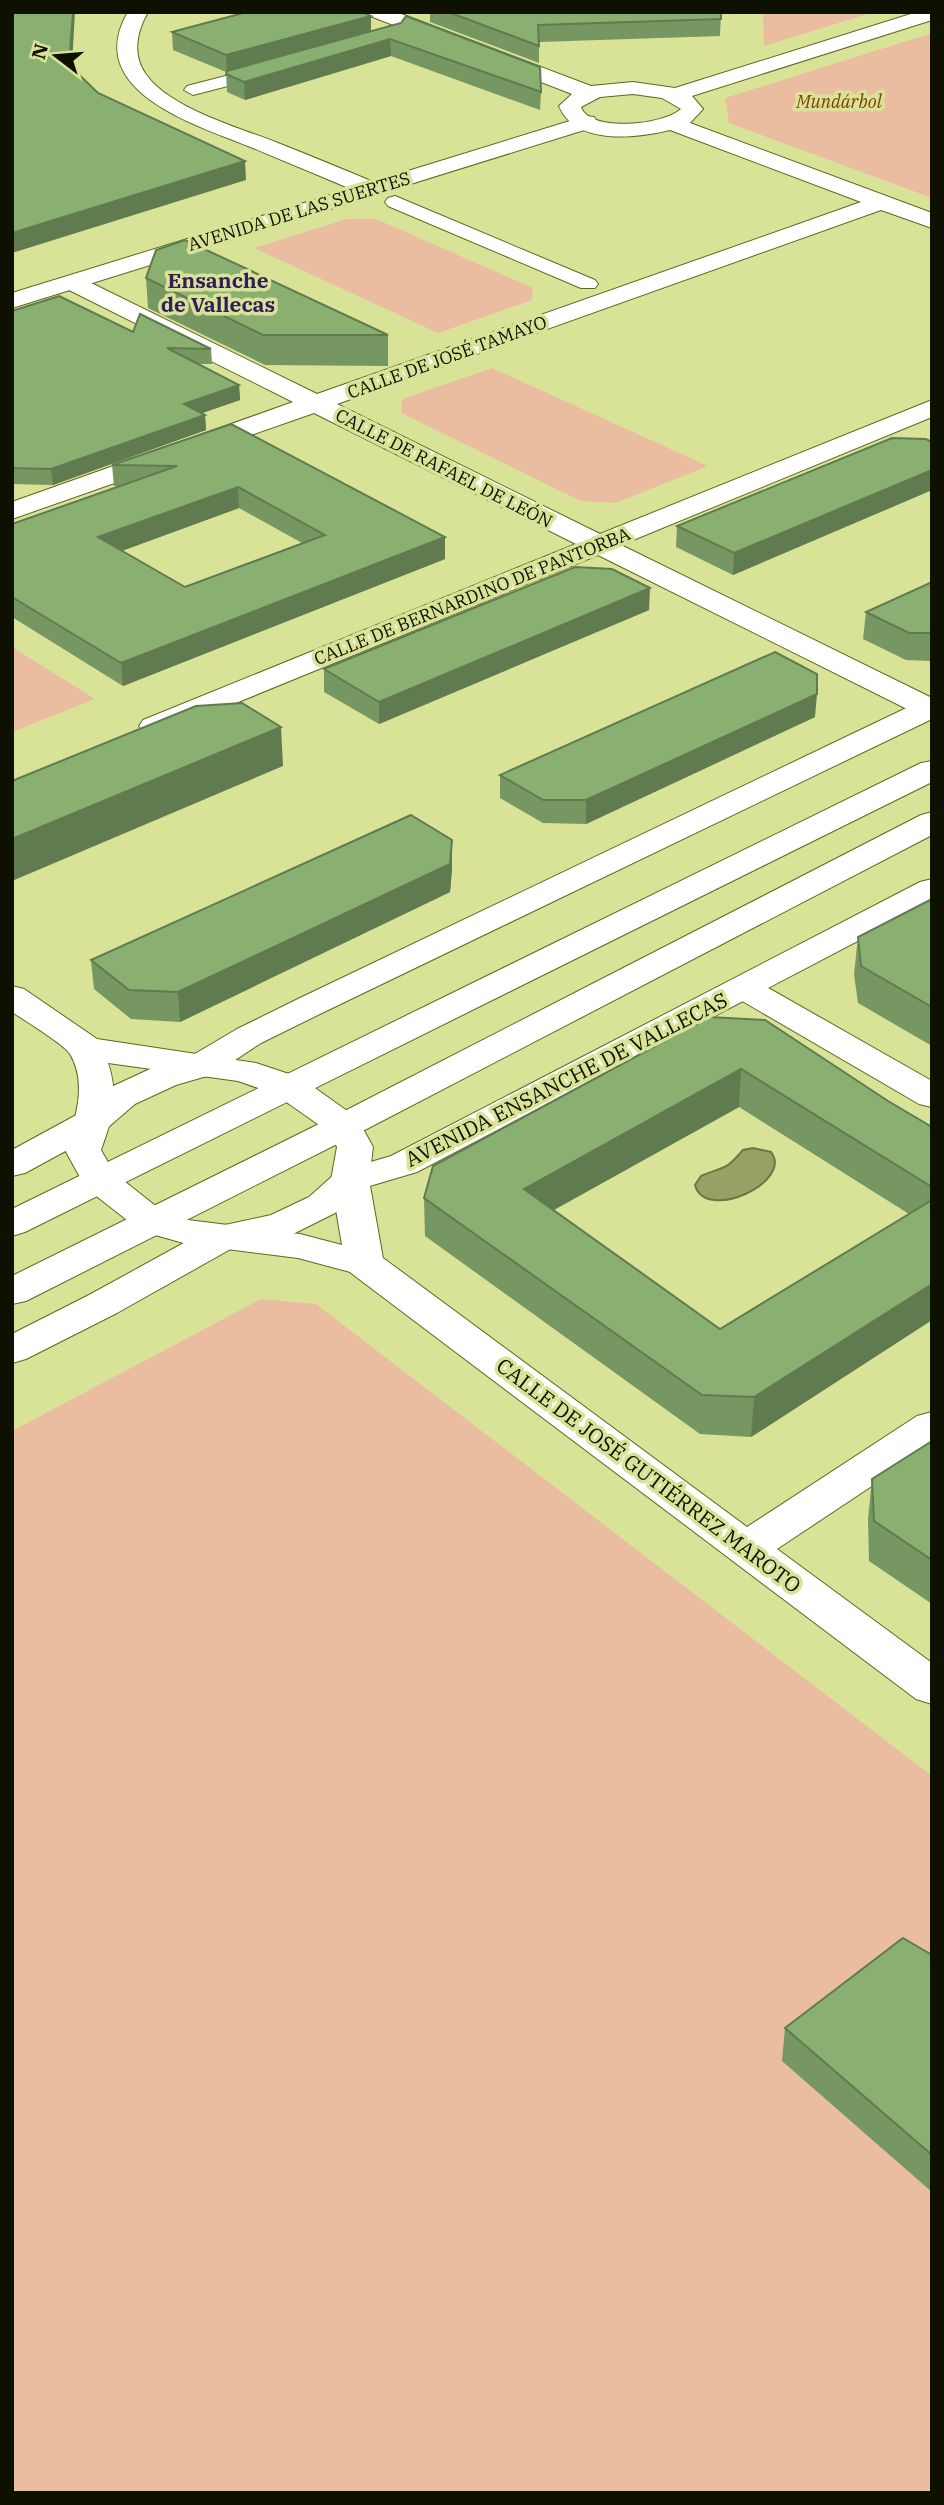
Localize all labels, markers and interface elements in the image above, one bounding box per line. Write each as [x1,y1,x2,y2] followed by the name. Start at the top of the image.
[21,21,91,91] north arrow
[26,41,53,62] text: N
[795,90,883,113] park label: Mundárbol
[185,166,413,256] street label: AVENIDA DE LAS SUERTES
[161,266,275,318] district label: Ensanche de Vallecas
[344,310,550,404] street label: CALLE DE JOSÉ TAMAYO
[332,403,556,533] street label: CALLE DE RAFAEL DE LEÓN
[310,522,634,670] street label: CALLE DE BERNARDINO DE PANTORBA
[400,985,732,1173] street label: AVENIDA ENSANCHE DE VALLECAS
[491,1351,807,1599] street label: CALLE DE JOSÉ GUTIÉRREZ MAROTO

